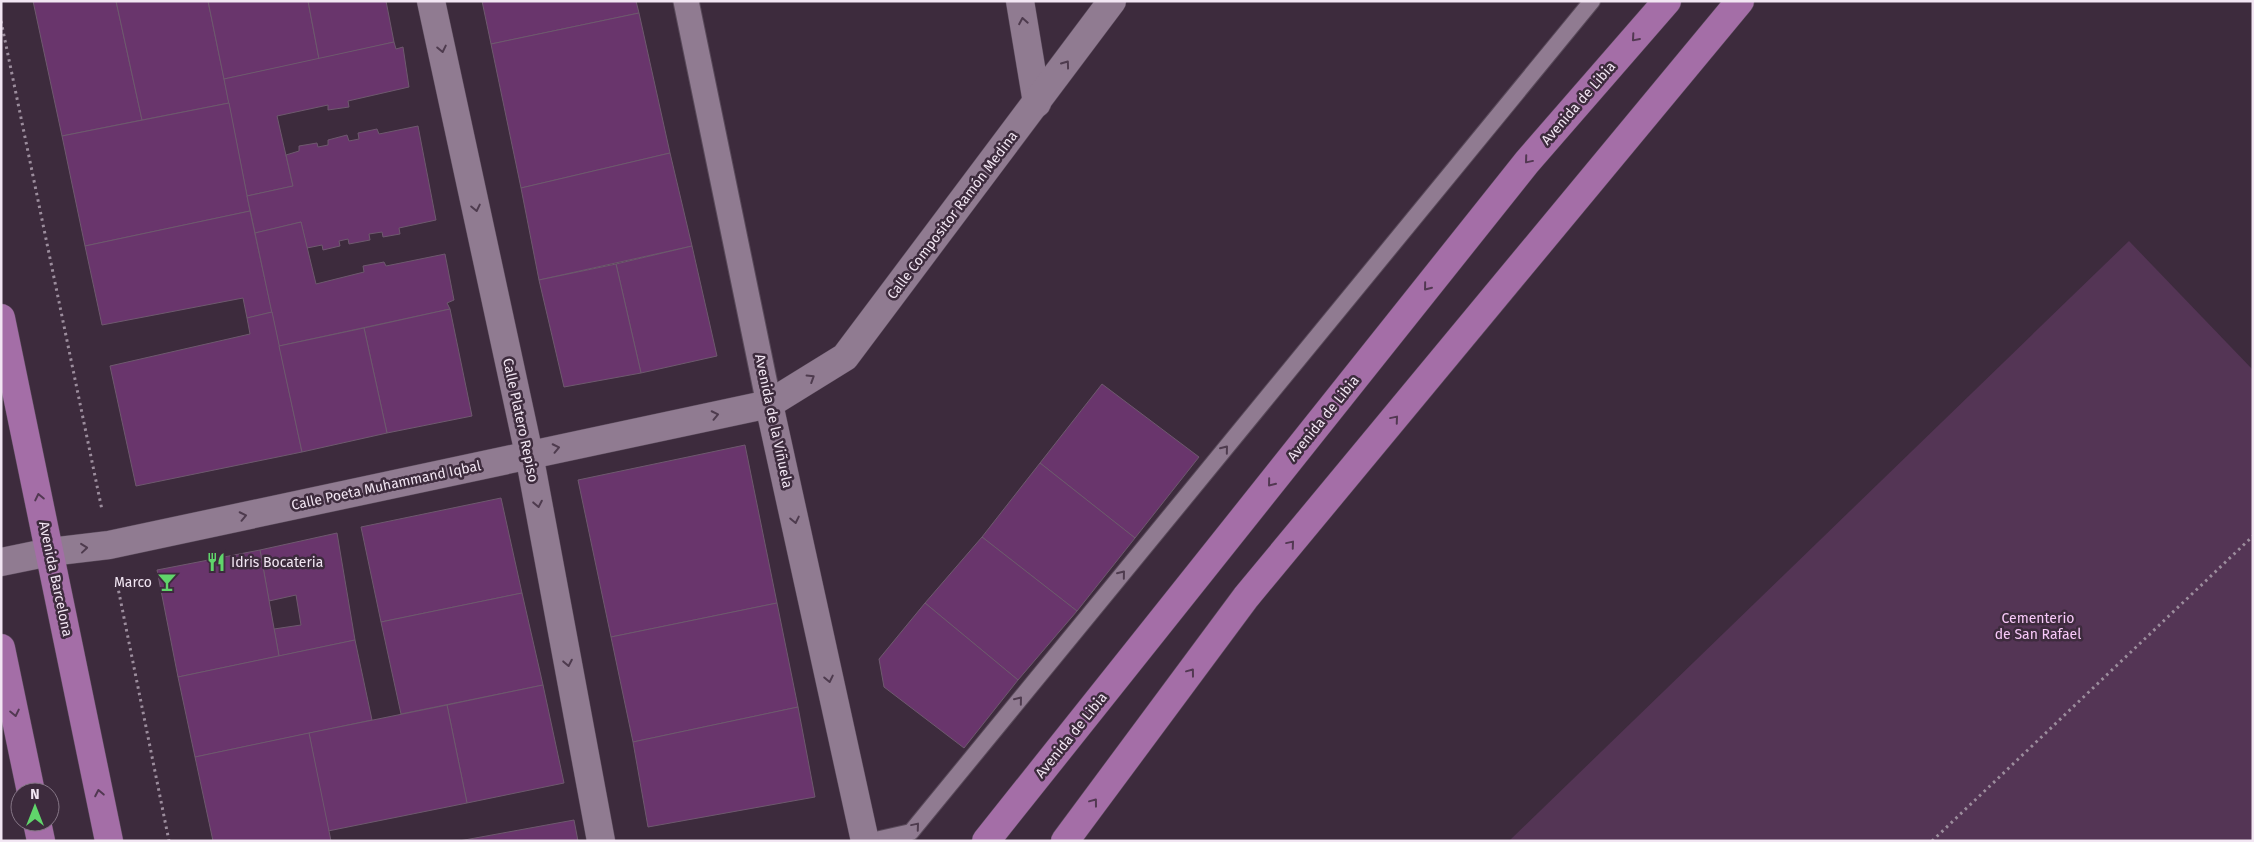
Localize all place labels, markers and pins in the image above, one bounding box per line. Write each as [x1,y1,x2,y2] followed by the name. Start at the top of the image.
[205,551,227,573] restaurant icon: Idris Bocateria
[231,554,323,571] place label: Idris Bocateria
[156,571,178,593] bar icon: Marco
[114,574,152,591] place label: Marco

